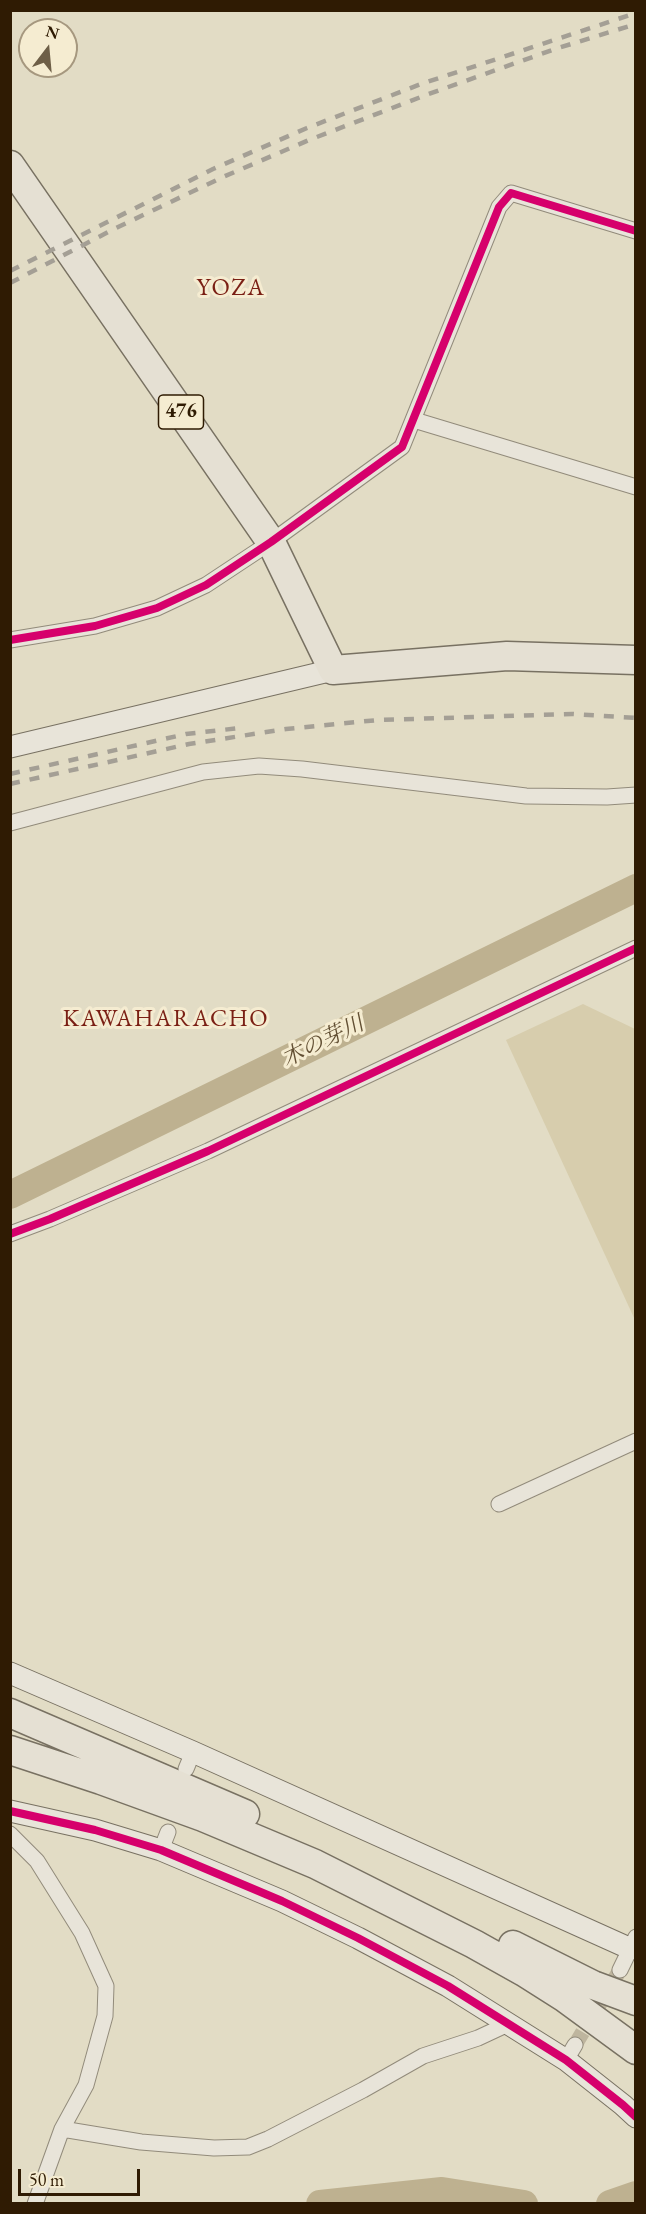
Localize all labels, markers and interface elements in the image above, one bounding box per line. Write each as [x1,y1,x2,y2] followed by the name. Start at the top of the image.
[18,18,78,78] north arrow
[43,20,62,44] text: N
[197,274,265,302] district label: YOZA
[158,395,204,429] road number: 476
[63,1005,269,1033] district label: KAWAHARACHO
[278,1011,368,1073] water label: 木の芽川
[21,2157,142,2195] scale bar
[29,2168,64,2191] text: 50 m

